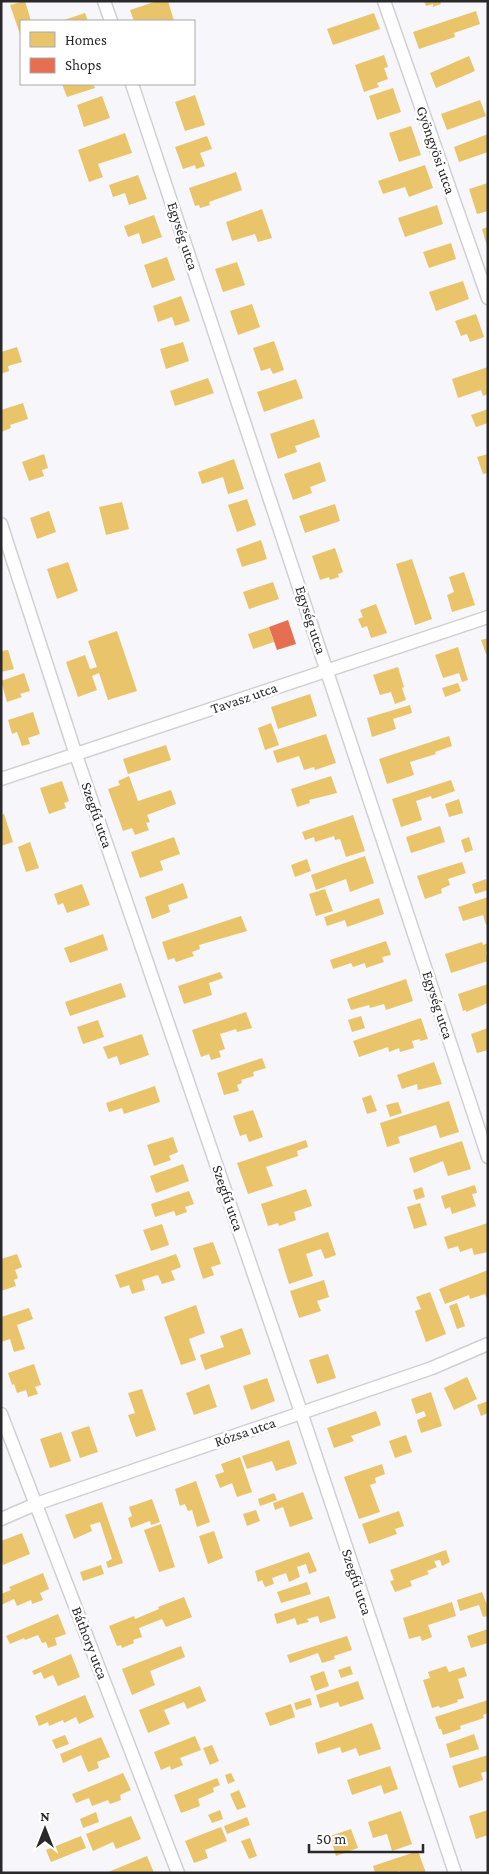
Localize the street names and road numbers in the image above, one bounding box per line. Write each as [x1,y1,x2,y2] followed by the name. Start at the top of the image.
[413,104,459,196] street label: Gyöngyösi utca
[164,200,202,272] street label: Egység utca
[292,584,330,656] street label: Egység utca
[209,679,279,717] street label: Tavasz utca
[77,780,116,850] street label: Szegfű utca
[419,969,457,1041] street label: Egység utca
[208,1163,247,1233] street label: Szegfű utca
[212,1414,278,1450] street label: Rózsa utca
[338,1547,375,1617] street label: Szegfű utca
[68,1604,111,1682] street label: Báthory utca

